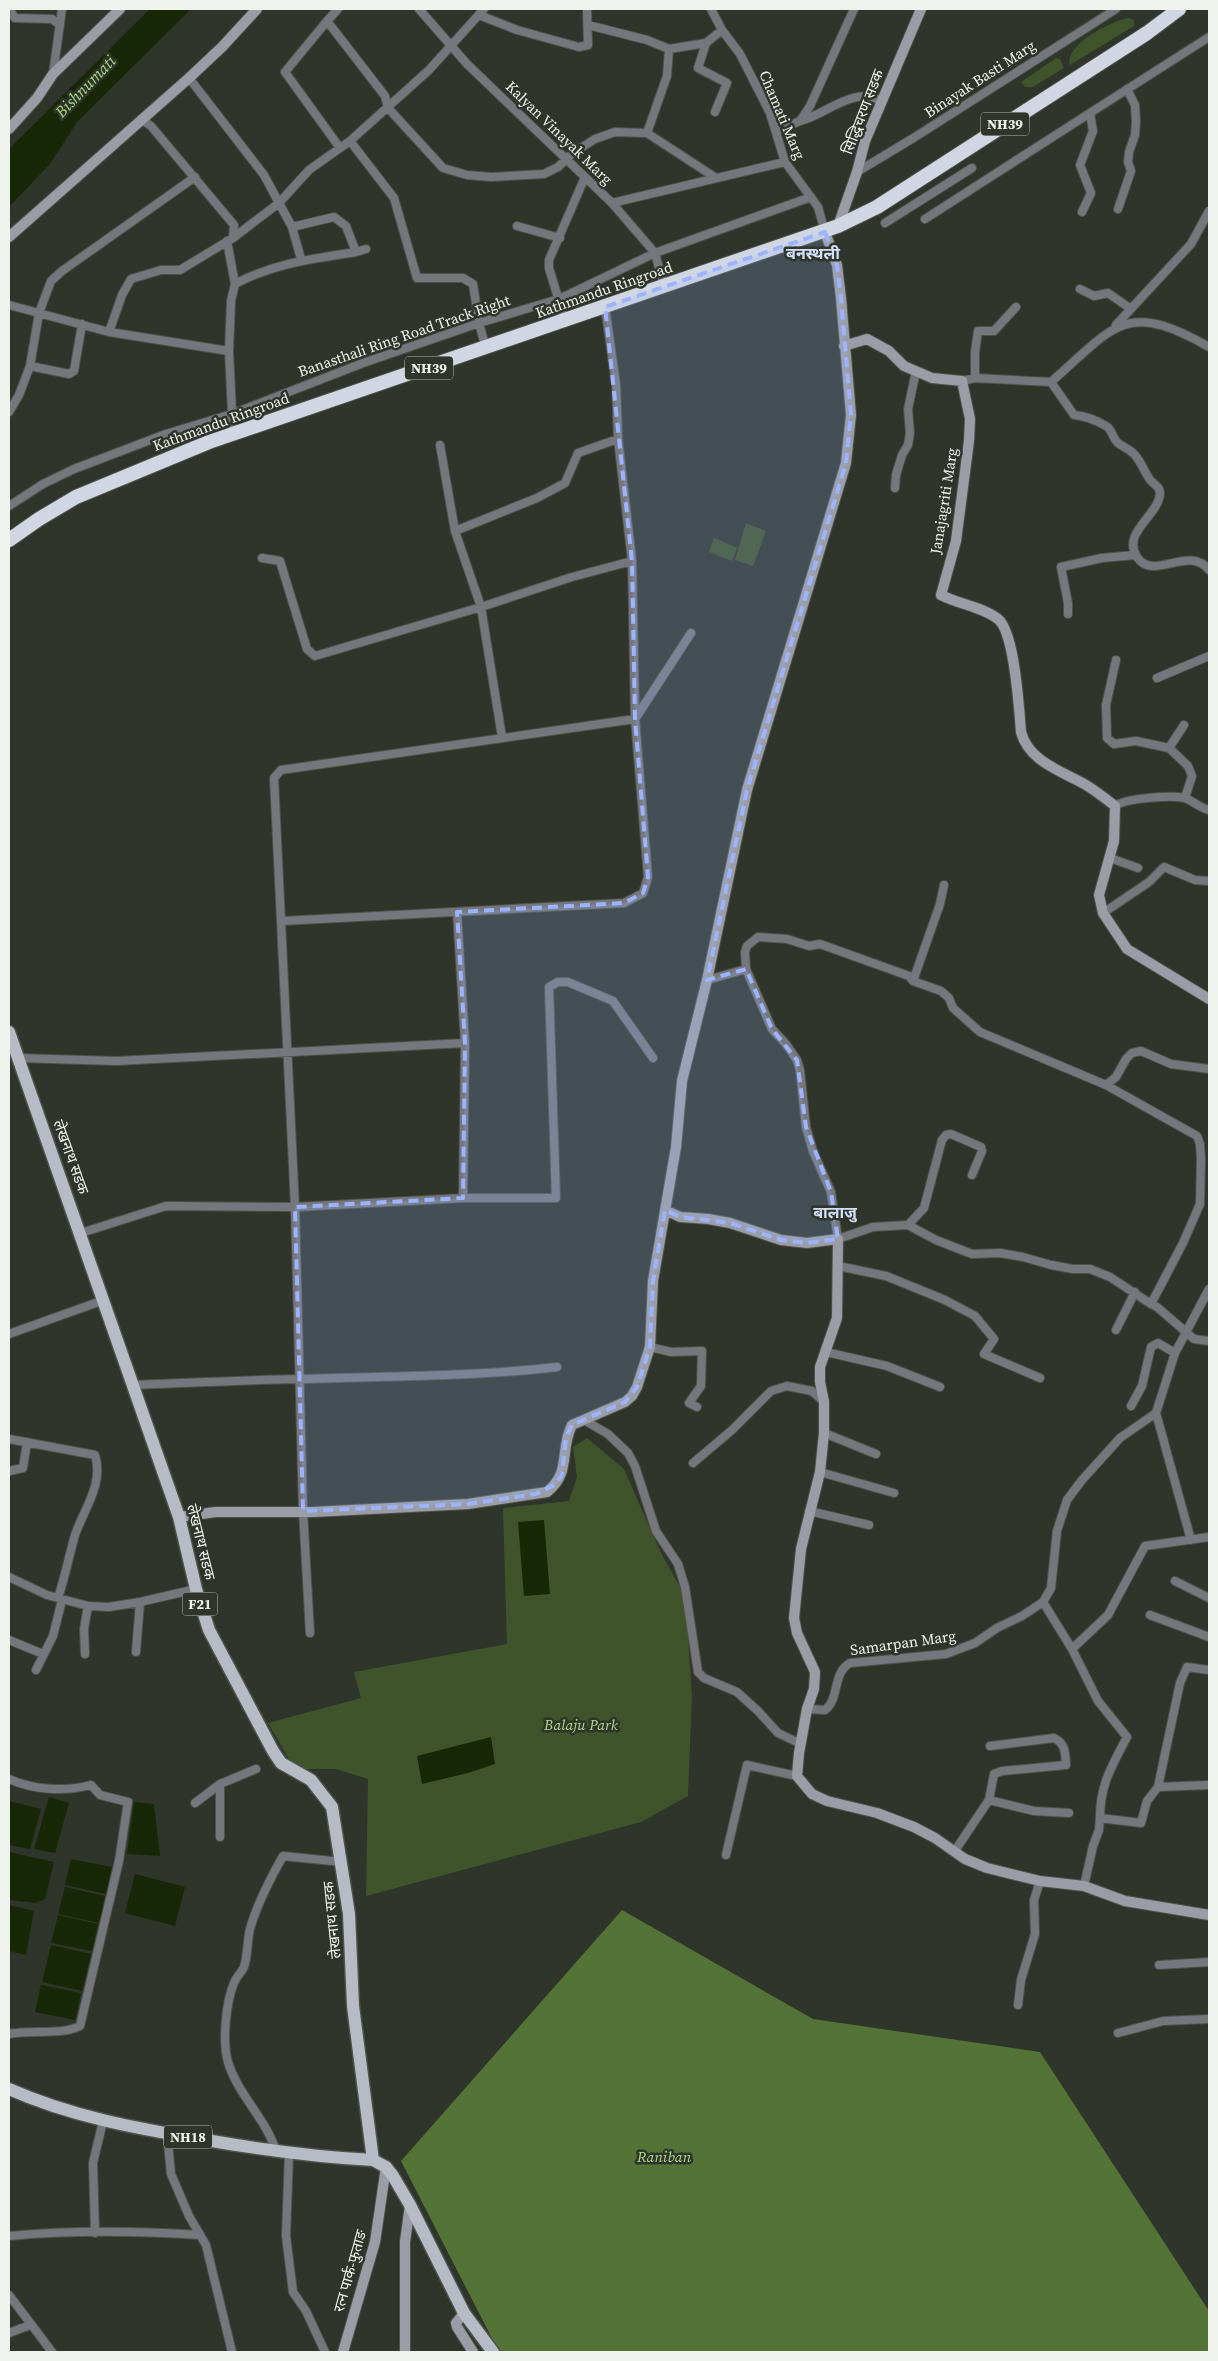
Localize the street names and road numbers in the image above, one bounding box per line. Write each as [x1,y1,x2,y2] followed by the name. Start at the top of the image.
[920,35,1039,122] street label: Binayak Basti Marg
[837,66,889,157] street label: सिद्धिचरण सडक
[754,67,811,163] street label: Chamati Marg
[501,76,618,189] street label: Kalyan Vinayak Marg
[981,112,1029,136] road number: NH39
[532,256,676,323] street label: Kathmandu Ringroad
[295,289,513,382] street label: Banasthali Ring Road Track Right
[405,356,453,379] road number: NH39
[150,387,292,456] street label: Kathmandu Ringroad
[925,446,962,557] street label: Janajagriti Marg
[48,1117,95,1197] street label: लेखनाथ सडक
[182,1502,221,1582] street label: लेखनाथ सडक
[182,1592,218,1616] road number: F21
[849,1625,957,1660] street label: Samarpan Marg
[317,1880,346,1960] street label: लेखनाथ सडक
[164,2126,212,2148] road number: NH18
[328,2227,371,2314] street label: रत्न पार्क-फुताङ

